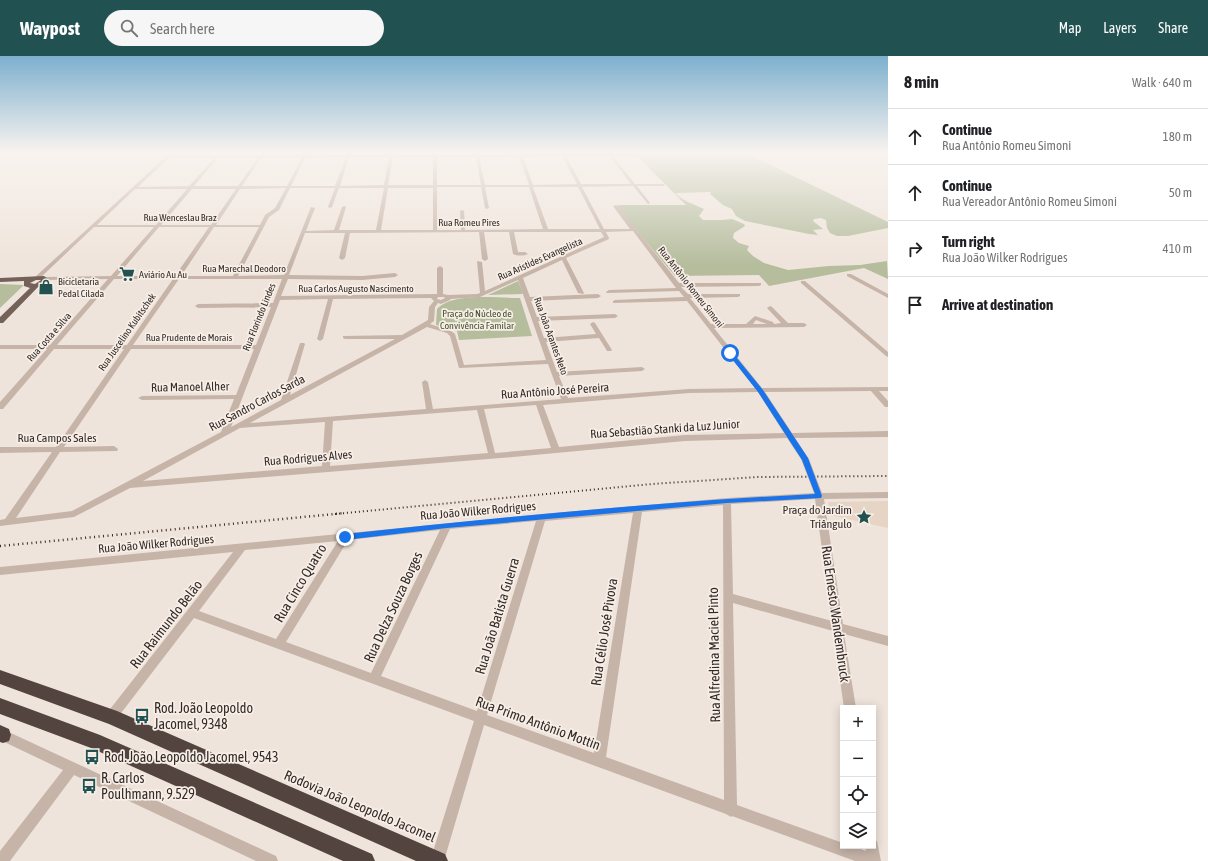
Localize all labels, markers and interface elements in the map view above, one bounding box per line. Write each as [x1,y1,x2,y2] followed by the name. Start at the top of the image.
[104,10,384,46] search box
[20,17,80,39] text: Waypost
[118,17,140,39] icon: search
[150,20,215,37] text: Search here
[1059,20,1081,36] text: Map
[1103,20,1136,36] text: Layers
[1158,20,1188,36] text: Share
[904,72,939,92] text: 8 min
[1132,75,1192,90] text: Walk · 640 m
[942,121,992,138] text: Continue
[904,126,926,148] icon: ahead
[1163,129,1192,144] text: 180 m
[942,138,1071,153] text: Rua Antônio Romeu Simoni
[942,177,992,194] text: Continue
[904,182,926,204] icon: ahead
[1169,185,1192,200] text: 50 m
[942,194,1117,209] text: Rua Vereador Antônio Romeu Simoni
[143,212,217,223] street label: Rua Wenceslau Braz
[438,217,500,228] street label: Rua Romeu Pires
[942,233,995,250] text: Turn right
[496,235,584,283] street label: Rua Aristides Evangelista
[904,238,926,260] icon: right
[1163,241,1192,256] text: 410 m
[656,244,726,330] street label: Rua Antônio Romeu Simoni
[942,250,1068,265] text: Rua João Wilker Rodrigues
[202,263,286,274] street label: Rua Marechal Deodoro
[118,265,136,283] supermarket icon: Aviário Au Au
[139,269,187,280] place label: Aviário Au Au
[58,276,105,299] place label: Bicicletaria Pedal Cilada
[37,278,55,296] shop icon: Bicicletaria Pedal Cilada
[240,281,278,352] street label: Rua Florindo Lindes
[298,283,414,294] street label: Rua Carlos Augusto Nascimento
[96,291,158,373] street label: Rua Juscelino Kubitschek
[904,294,926,316] icon: arrive
[532,296,570,377] street label: Rua João Arantes Neto
[942,296,1053,313] text: Arrive at destination
[440,308,515,331] park label: Praça do Núcleo de Convivência Familar
[25,310,73,364] street label: Rua Costa e Silva
[146,332,233,343] street label: Rua Prudente de Morais
[721,344,739,362] route start
[207,372,307,434] street label: Rua Sandro Carlos Sarda
[151,379,230,395] street label: Rua Manoel Alher
[501,380,609,402] street label: Rua Antônio José Pereira
[590,417,741,441] street label: Rua Sebastião Stanki da Luz Junior
[17,431,97,445] street label: Rua Campos Sales
[263,447,353,469] street label: Rua Rodrigues Alves
[420,499,536,523] street label: Rua João Wilker Rodrigues
[783,503,852,531] place label: Praça do Jardim Triângulo
[855,508,873,526] place icon: Praça do Jardim Triângulo
[336,528,354,546] route end
[98,532,214,556] street label: Rua João Wilker Rodrigues
[270,541,330,625] street label: Rua Cinco Quatro
[818,545,854,683] street label: Rua Ernesto Wandembruck
[360,549,426,665] street label: Rua Delza Souza Borges
[472,556,522,676] street label: Rua João Batista Guerra
[127,577,205,671] street label: Rua Raimundo Belão
[588,577,620,687] street label: Rua Célio José Pivova
[705,587,723,723] street label: Rua Alfredina Maciel Pinto
[473,693,603,753] street label: Rua Primo Antônio Mottin
[154,700,253,732] place label: Rod. João Leopoldo Jacomel, 9348
[840,705,876,849] map controls
[840,705,876,741] button: +
[133,707,151,725] bus stop icon: Rod. João Leopoldo Jacomel, 9348
[840,741,876,777] button: −
[83,748,101,766] bus stop icon: Rod. João Leopoldo Jacomel, 9543
[104,749,279,765] place label: Rod. João Leopoldo Jacomel, 9543
[282,767,439,845] street label: Rodovia João Leopoldo Jacomel
[101,770,195,802] place label: R. Carlos Poulhmann, 9.529
[80,777,98,795] bus stop icon: R. Carlos Poulhmann, 9.529
[840,777,876,813] button: locate
[840,813,876,849] button: layers

